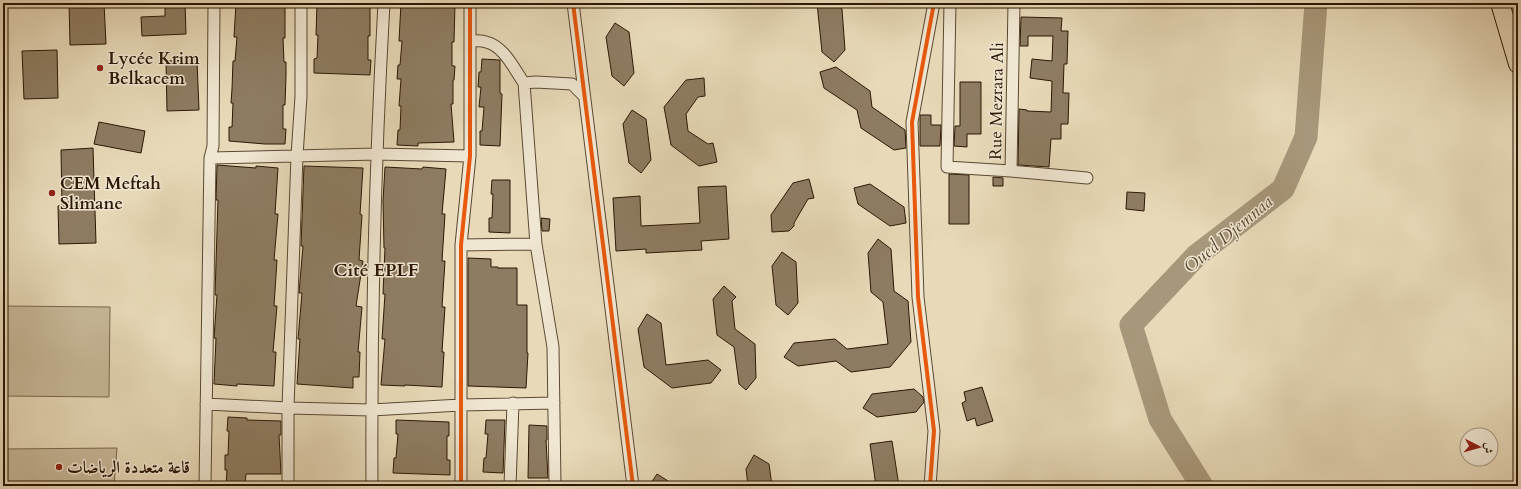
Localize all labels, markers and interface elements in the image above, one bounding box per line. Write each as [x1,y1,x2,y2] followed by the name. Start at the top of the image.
[984,42,1009,160] street label: Rue Mezrara Ali
[108,47,200,90] place label: Lycée Krim Belkacem
[95,63,105,73] marker: Lycée Krim Belkacem
[60,172,161,215] place label: CEM Meftah Slimane
[47,188,57,198] marker: CEM Meftah Slimane
[1179,190,1278,279] water label: Oued Djemnaa
[334,258,418,283] district label: Cité EPLF
[1459,427,1499,467] north arrow
[1480,442,1496,454] text: ش
[67,456,190,479] place label: قاعة متعددة الرياضات
[54,462,64,472] marker: قاعة متعددة الرياضات

